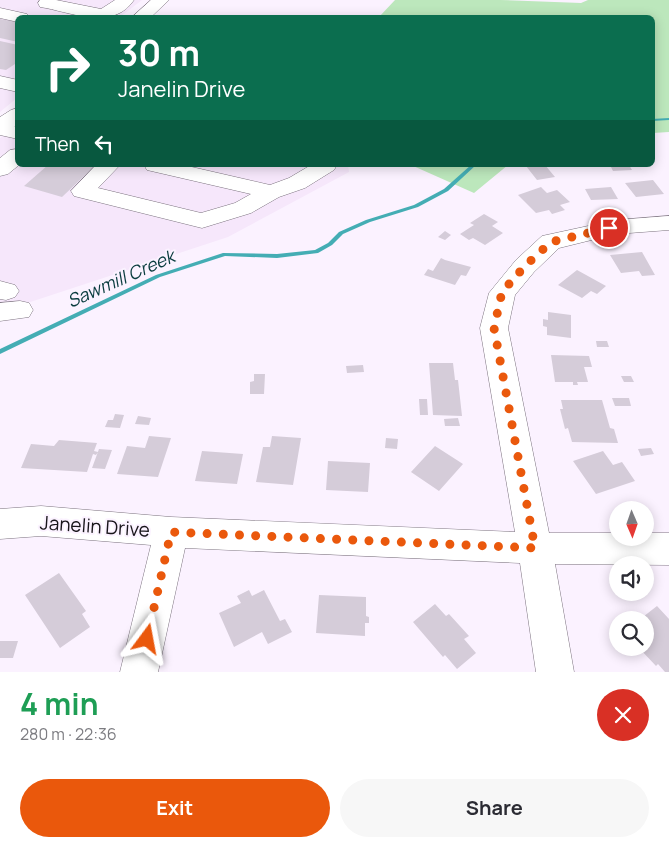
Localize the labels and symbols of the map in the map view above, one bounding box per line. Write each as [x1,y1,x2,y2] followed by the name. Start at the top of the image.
[588,207,630,249] pin
[63,242,181,312] water label: Sawmill Creek
[609,501,654,546] north arrow
[39,509,151,543] street label: Janelin Drive
[120,612,172,664] position arrow

